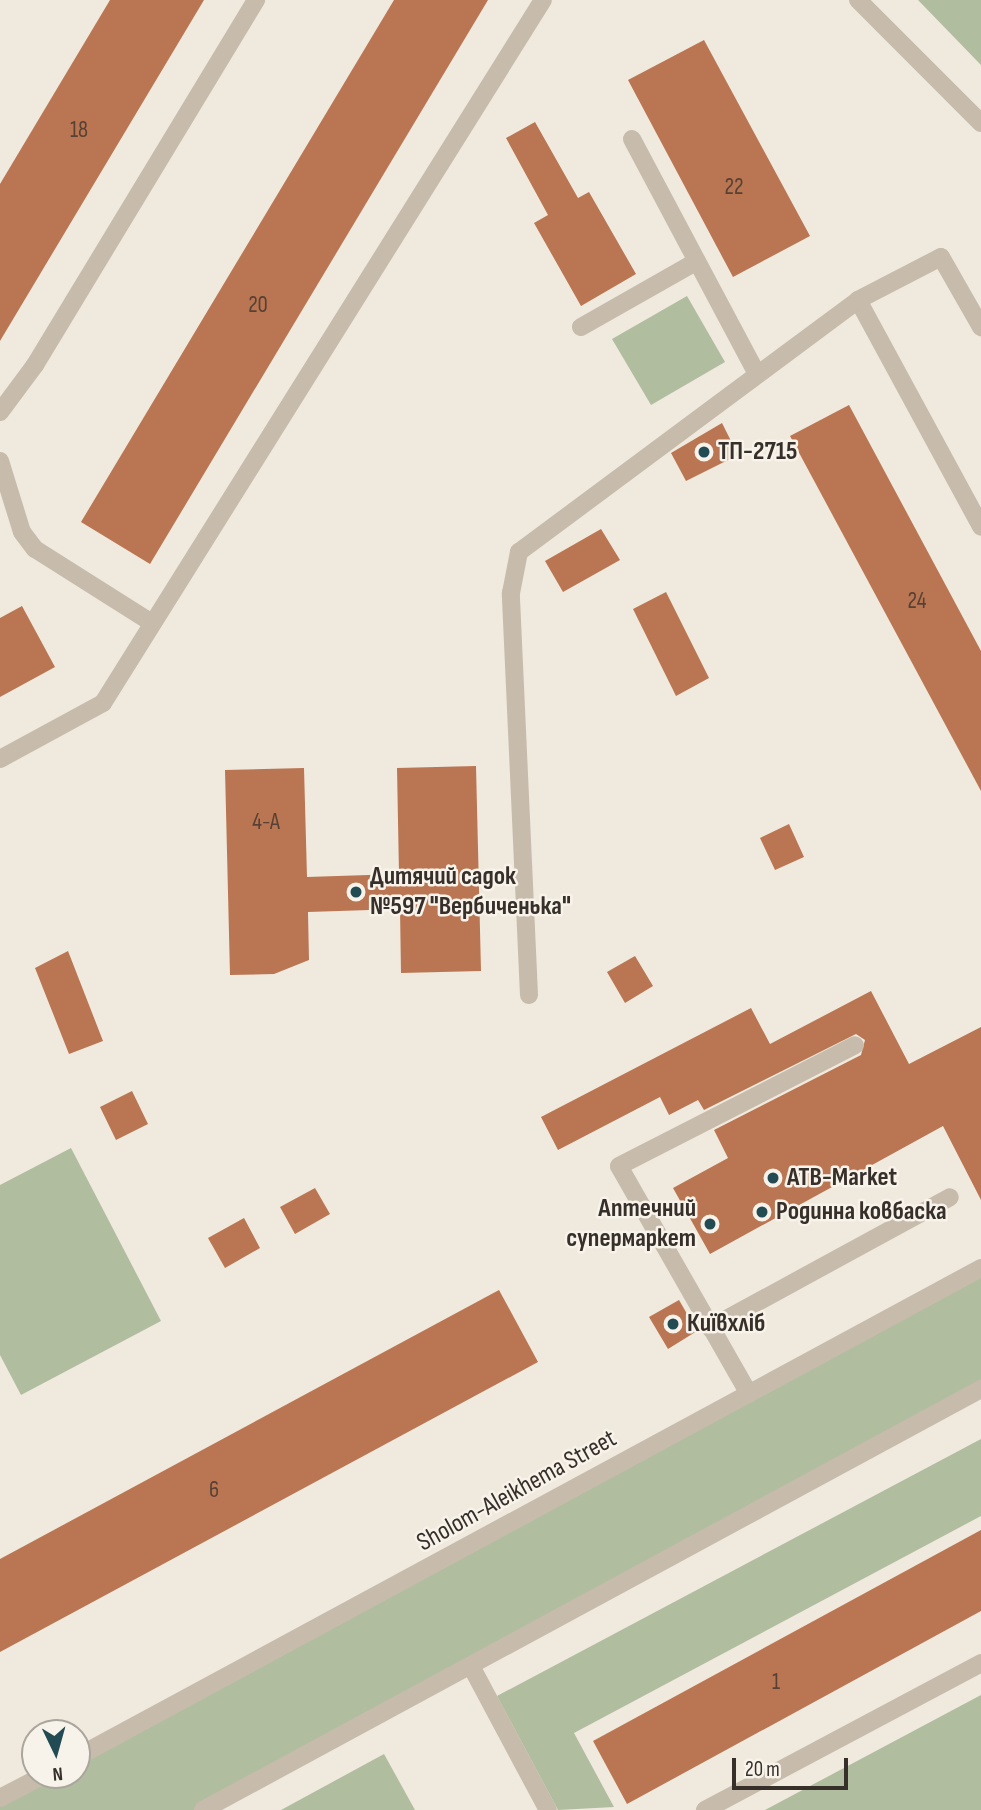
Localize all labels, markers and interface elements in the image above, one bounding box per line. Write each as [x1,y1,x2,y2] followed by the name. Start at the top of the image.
[70,116,88,144] house number: 18
[725,173,743,201] house number: 22
[248,291,268,319] house number: 20
[718,436,797,468] place label: ТП-2715
[696,444,712,460] marker: ТП-2715
[908,587,926,615] house number: 24
[252,808,280,836] house number: 4-А
[370,861,571,922] place label: Дитячий садок №597 "Вербиченька"
[348,884,364,900] marker: Дитячий садок №597 "Вербиченька"
[787,1162,897,1194] place label: ATB-Market
[765,1170,781,1186] marker: ATB-Market
[566,1193,696,1254] place label: Аптечний супермаркет
[776,1196,947,1228] place label: Родинна ковбаска
[754,1204,770,1220] marker: Родинна ковбаска
[702,1216,718,1232] marker: Аптечний супермаркет
[687,1308,765,1340] place label: Київхліб
[665,1316,681,1332] marker: Київхліб
[412,1423,622,1559] street label: Sholom-Aleikhema Street
[209,1476,219,1504] house number: 6
[772,1668,780,1696] house number: 1
[21,1719,91,1789] north arrow
[736,1744,852,1788] scale bar
[745,1757,780,1782] text: 20 m
[52,1762,64,1785] text: N

